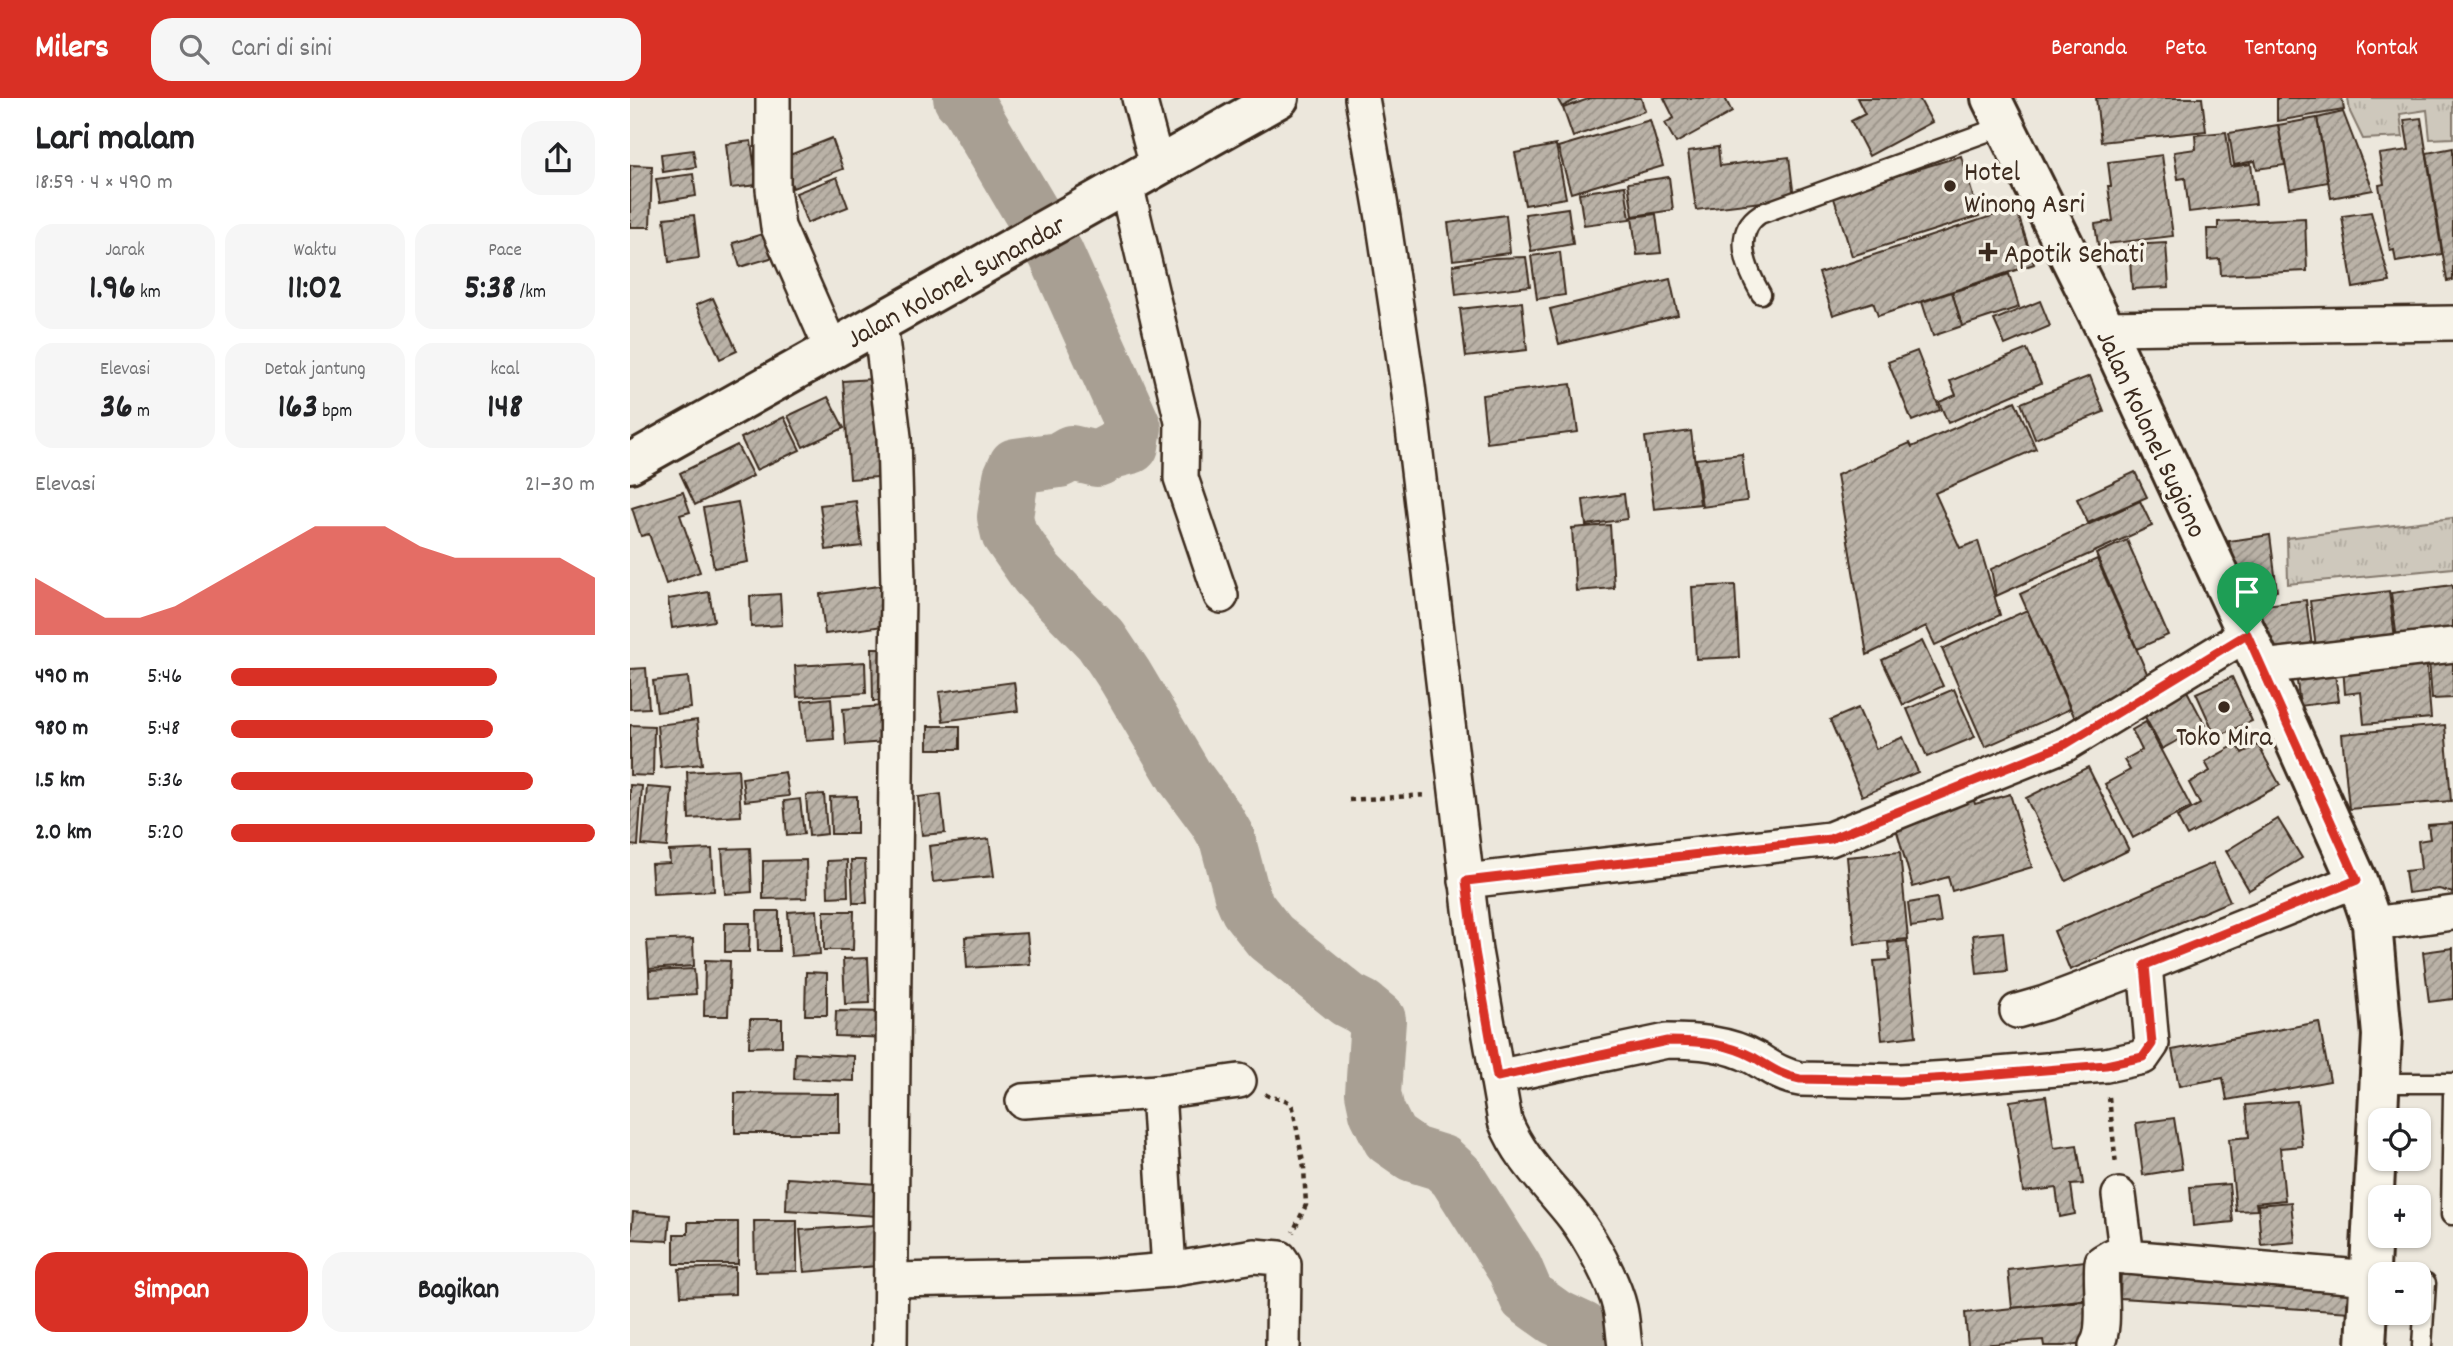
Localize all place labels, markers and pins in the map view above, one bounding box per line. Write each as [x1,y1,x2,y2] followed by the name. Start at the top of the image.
[1964,155,2085,227] place label: Hotel Winong Asri
[1942,178,1958,194] marker: Hotel Winong Asri
[2004,237,2144,277] place label: Apotik Sehati
[1978,242,1998,262] marker: Apotik Sehati
[2217,562,2277,634] pin
[2216,699,2232,715] marker: Toko Mira
[2176,720,2273,760] place label: Toko Mira

